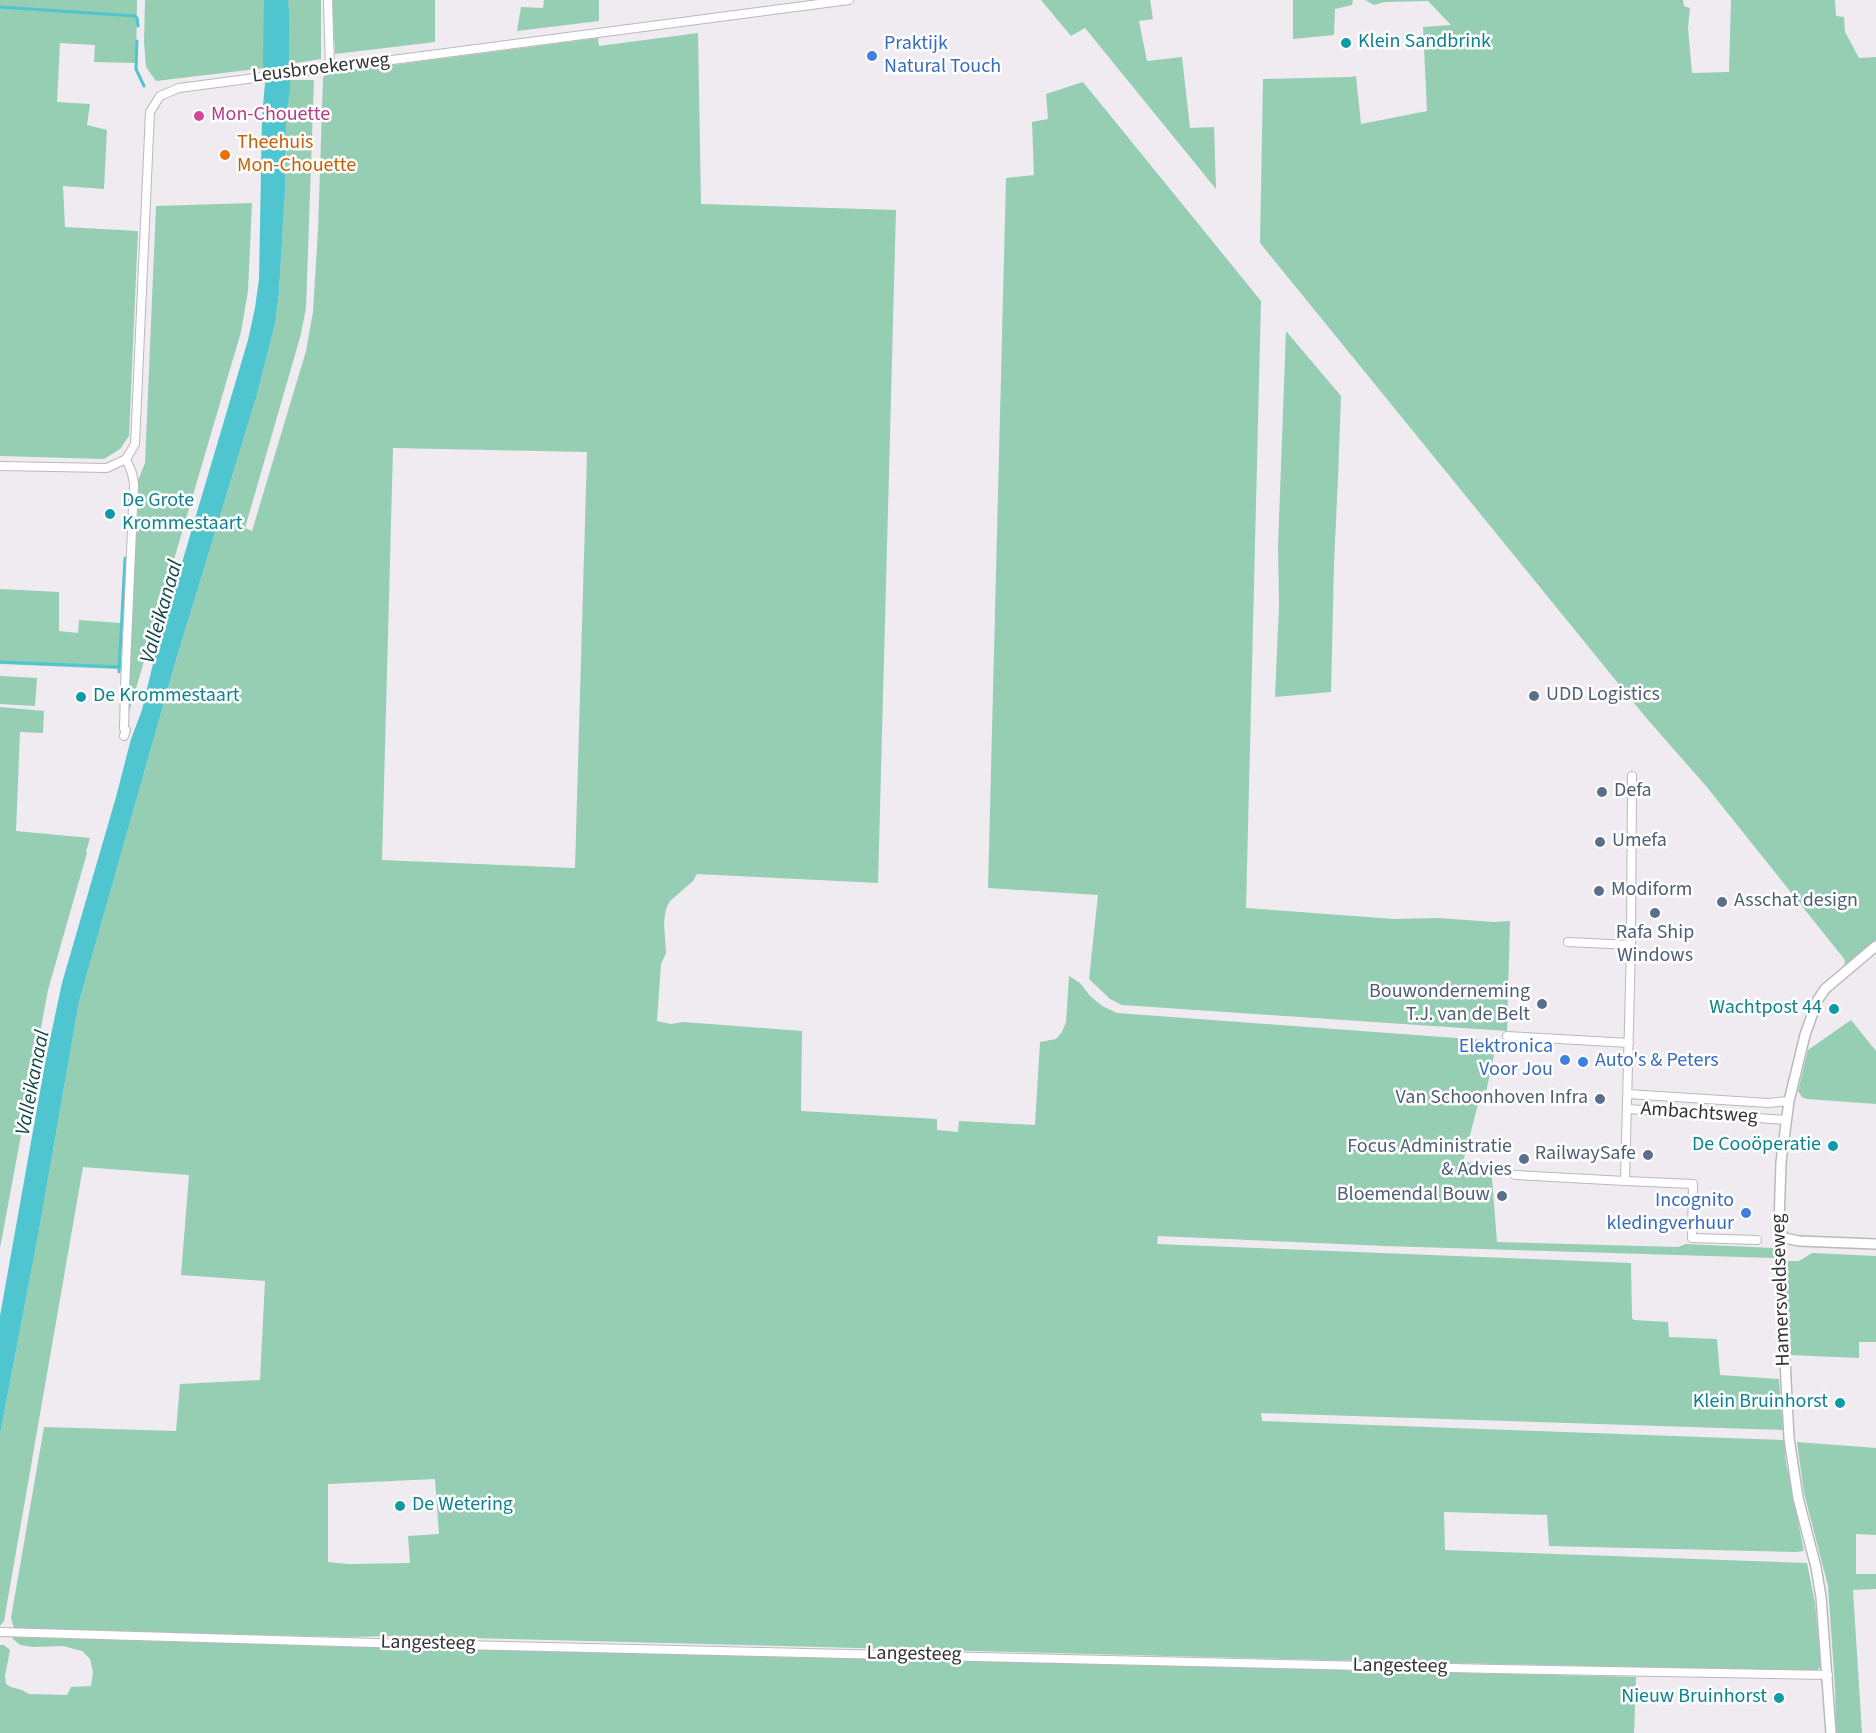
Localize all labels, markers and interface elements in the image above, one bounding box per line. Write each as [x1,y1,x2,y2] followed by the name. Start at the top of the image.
[1358,31,1491,55] place label: Klein Sandbrink
[884,33,1001,80] place label: Praktijk Natural Touch
[1339,36,1353,50] marker: Klein Sandbrink
[251,49,391,89] street label: Leusbroekerweg
[865,49,879,63] marker: Praktijk Natural Touch
[211,104,330,128] place label: Mon-Chouette
[192,109,206,123] marker: Mon-Chouette
[237,132,356,179] place label: Theehuis Mon-Chouette
[218,148,232,162] marker: Theehuis Mon-Chouette
[122,490,242,537] place label: De Grote Krommestaart
[103,507,117,521] marker: De Grote Krommestaart
[136,557,190,667] water label: Valleikanaal
[1546,684,1660,708] place label: UDD Logistics
[93,685,240,709] place label: De Krommestaart
[1527,689,1541,703] marker: UDD Logistics
[74,690,88,704] marker: De Krommestaart
[1614,780,1652,804] place label: Defa
[1595,785,1609,799] marker: Defa
[1612,830,1667,854] place label: Umefa
[1593,835,1607,849] marker: Umefa
[1611,879,1692,903] place label: Modiform
[1592,884,1606,898] marker: Modiform
[1734,890,1858,914] place label: Asschat design
[1715,895,1729,909] marker: Asschat design
[1648,906,1662,920] marker: Rafa Ship Windows
[1616,922,1694,969] place label: Rafa Ship Windows
[1369,981,1530,1028] place label: Bouwonderneming T.J. van de Belt
[1535,997,1549,1011] marker: Bouwonderneming T.J. van de Belt
[1709,997,1822,1021] place label: Wachtpost 44
[1827,1002,1841,1016] marker: Wachtpost 44
[11,1028,57,1138] water label: Valleikanaal
[1459,1036,1553,1083] place label: Elektronica Voor Jou
[1595,1050,1719,1074] place label: Auto's & Peters
[1558,1053,1572,1067] marker: Elektronica Voor Jou
[1576,1055,1590,1069] marker: Auto's & Peters
[1395,1087,1588,1111] place label: Van Schoonhoven Infra
[1593,1092,1607,1106] marker: Van Schoonhoven Infra
[1640,1098,1758,1130] street label: Ambachtsweg
[1692,1134,1821,1158] place label: De Cooöperatie
[1347,1136,1512,1183] place label: Focus Administratie & Advies
[1826,1139,1840,1153] marker: De Cooöperatie
[1535,1143,1636,1167] place label: RailwaySafe
[1641,1148,1655,1162] marker: RailwaySafe
[1517,1152,1531,1166] marker: Focus Administratie & Advies
[1337,1184,1490,1208] place label: Bloemendal Bouw
[1495,1189,1509,1203] marker: Bloemendal Bouw
[1606,1190,1734,1237] place label: Incognito kledingverhuur
[1739,1206,1753,1220] marker: Incognito kledingverhuur
[1767,1213,1797,1367] street label: Hamersveldseweg
[1693,1391,1828,1415] place label: Klein Bruinhorst
[1833,1396,1847,1410] marker: Klein Bruinhorst
[412,1494,513,1518] place label: De Wetering
[393,1499,407,1513] marker: De Wetering
[380,1631,476,1657] street label: Langesteeg
[866,1642,962,1668] street label: Langesteeg
[1352,1654,1448,1680] street label: Langesteeg
[1621,1686,1767,1710] place label: Nieuw Bruinhorst
[1772,1691,1786,1705] marker: Nieuw Bruinhorst

